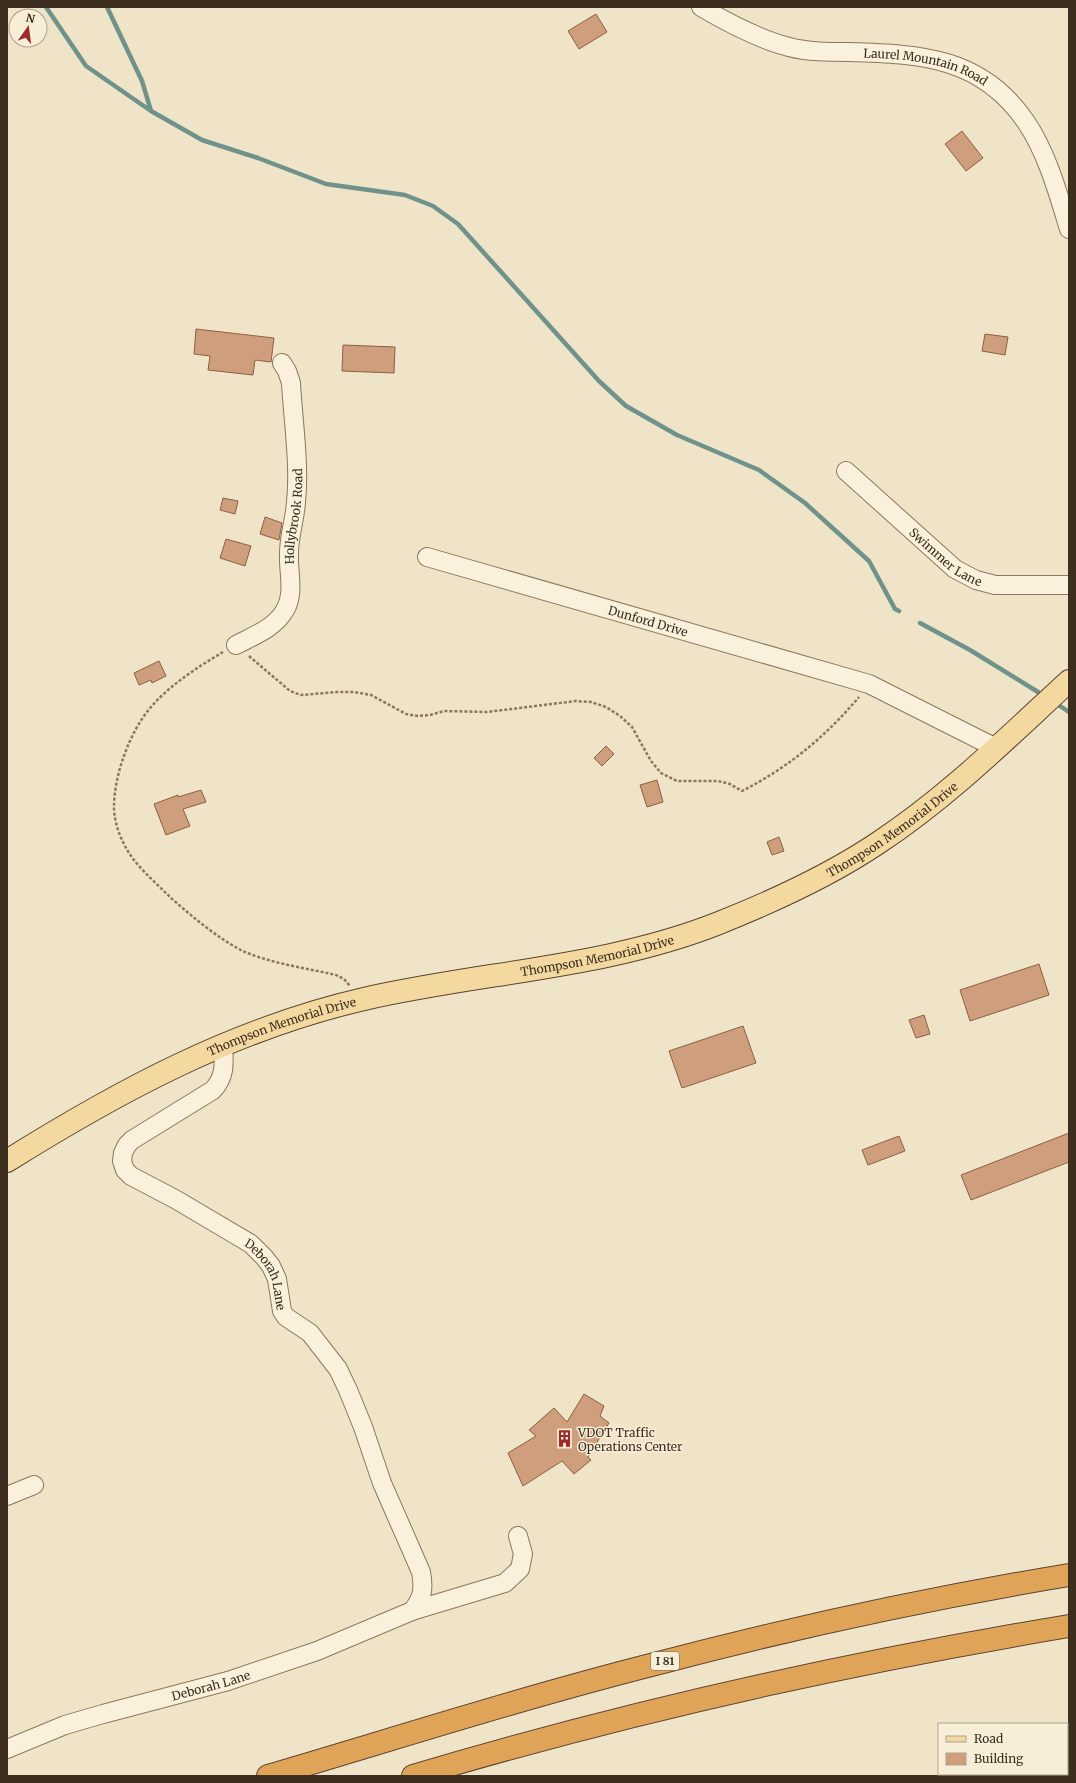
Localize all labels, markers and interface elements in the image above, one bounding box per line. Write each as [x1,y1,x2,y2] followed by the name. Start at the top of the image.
[8,8,48,48] north arrow
[25,10,37,26] text: N
[863,45,991,88] street label: Laurel Mountain Road
[281,468,305,564] street label: Hollybrook Road
[906,524,983,589] street label: Swimmer Lane
[606,602,690,639] street label: Dunford Drive
[824,778,960,880] street label: Thompson Memorial Drive
[519,932,676,979] street label: Thompson Memorial Drive
[205,994,357,1059] street label: Thompson Memorial Drive
[243,1235,289,1311] street label: Deborah Lane
[577,1425,683,1454] place label: VDOT Traffic Operations Center
[555,1429,575,1449] building icon: VDOT Traffic Operations Center
[651,1652,679,1670] road number: I 81
[170,1667,252,1703] street label: Deborah Lane
[938,1723,1068,1775] legend
[974,1731,1003,1746] text: Road
[974,1751,1024,1766] text: Building

